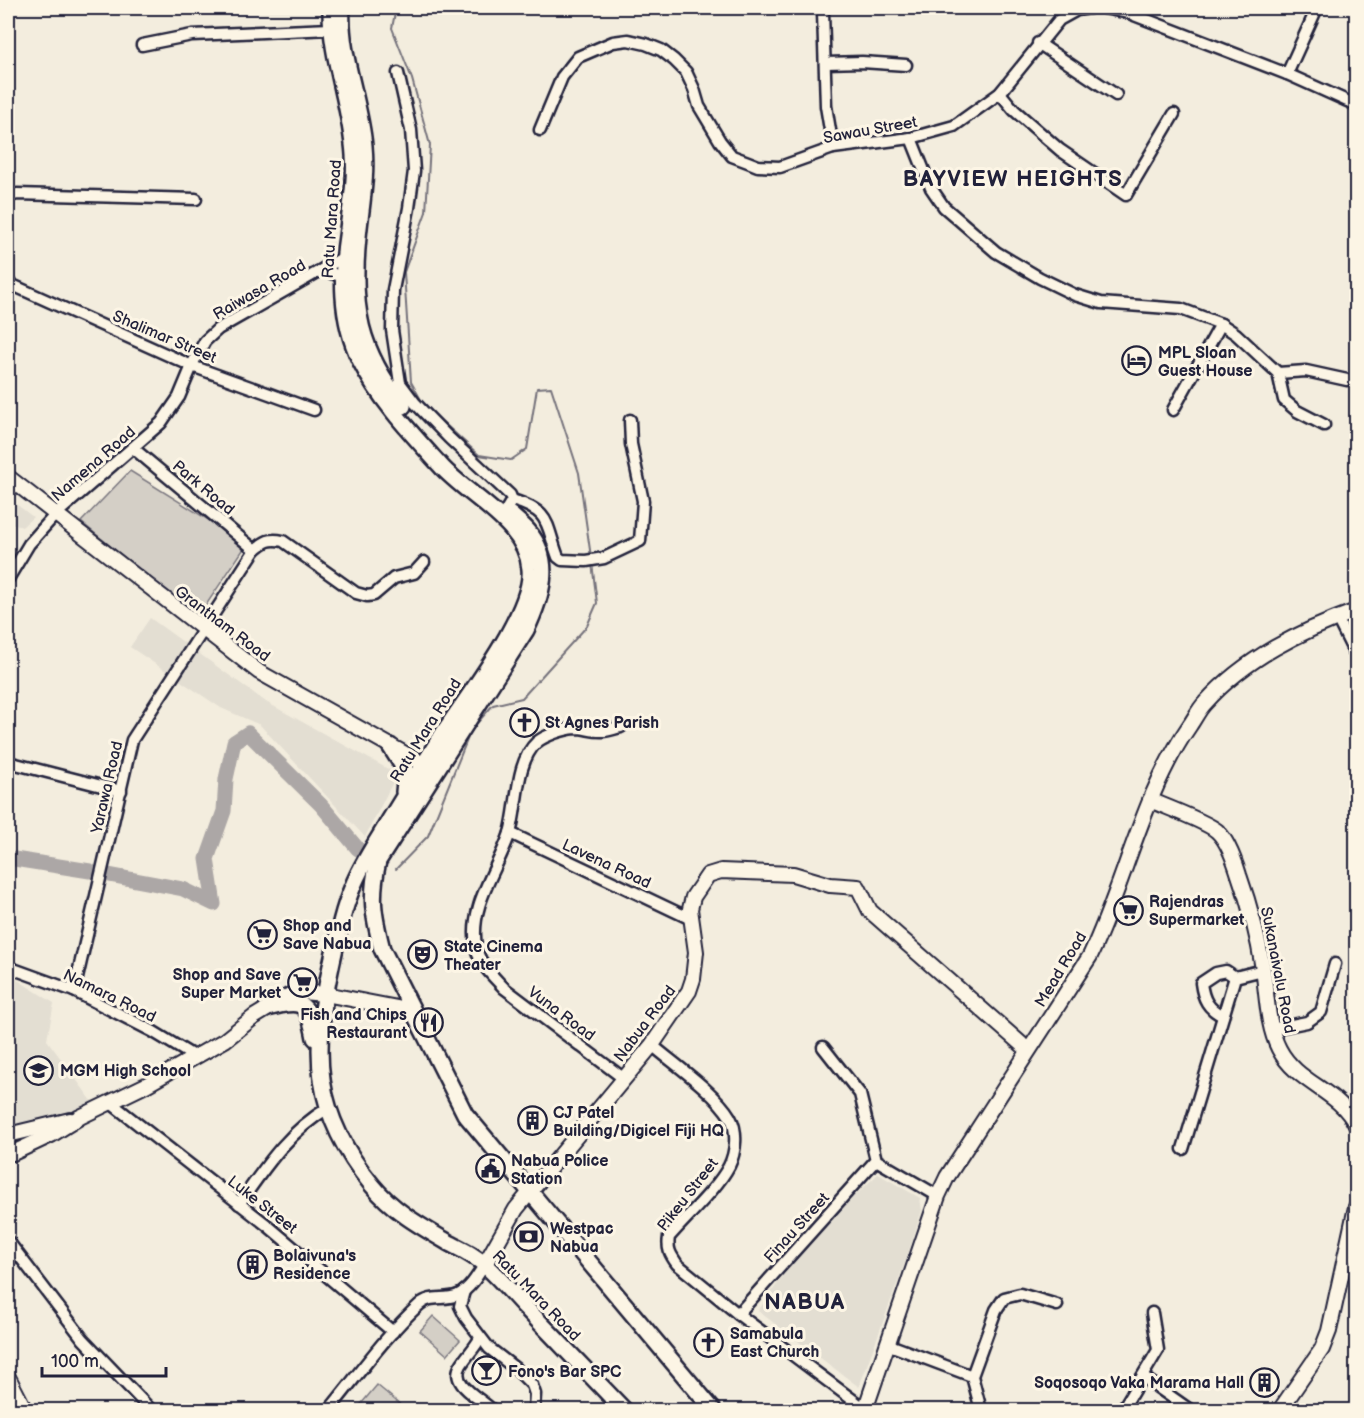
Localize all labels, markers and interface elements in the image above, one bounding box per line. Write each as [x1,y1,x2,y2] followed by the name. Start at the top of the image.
[822,113,919,148] street label: Sawau Street
[319,159,346,279] street label: Ratu Mara Road
[903,166,1123,193] district label: BAYVIEW HEIGHTS
[210,256,309,324] street label: Raiwasa Road
[110,307,219,368] street label: Shalimar Street
[1158,344,1252,381] place label: MPL Sloan Guest House
[1121,345,1153,377] hotel icon: MPL Sloan Guest House
[48,423,140,506] street label: Namena Road
[168,457,238,520] street label: Park Road
[171,582,274,666] street label: Grantham Road
[387,675,466,786] street label: Ratu Mara Road
[508,706,540,738] church icon: St Agnes Parish
[545,714,659,733] place label: St Agnes Parish
[87,739,127,836] street label: Yarawa Road
[559,835,654,893] street label: Lavena Road
[1149,893,1245,930] place label: Rajendras Supermarket
[1112,894,1144,926] supermarket icon: Rajendras Supermarket
[1256,905,1299,1035] street label: Sukanaivalu Road
[283,917,371,954] place label: Shop and Save Nabua
[246,918,278,950] supermarket icon: Shop and Save Nabua
[1031,929,1091,1011] street label: Mead Road
[444,938,543,975] place label: State Cinema Theater
[407,939,439,971] theatre icon: State Cinema Theater
[60,966,159,1027] street label: Namara Road
[173,966,282,1003] place label: Shop and Save Super Market
[286,967,318,999] supermarket icon: Shop and Save Super Market
[610,982,680,1066] street label: Nabua Road
[524,983,598,1046] street label: Vuna Road
[300,1006,408,1043] place label: Fish and Chips Restaurant
[412,1007,444,1039] restaurant icon: Fish and Chips Restaurant
[23,1054,55,1086] school or university icon: MGM High School
[60,1062,191,1081] place label: MGM High School
[553,1104,724,1141] place label: CJ Patel Building/Digicel Fiji HQ
[516,1105,548,1137] building icon: CJ Patel Building/Digicel Fiji HQ
[511,1152,608,1189] place label: Nabua Police Station
[474,1153,506,1185] public building icon: Nabua Police Station
[654,1154,723,1235] street label: Pikeu Street
[223,1172,301,1238] street label: Luke Street
[761,1189,834,1267] street label: Finau Street
[550,1220,614,1257] place label: Westpac Nabua
[513,1221,545,1253] bank icon: Westpac Nabua
[273,1247,356,1284] place label: Bolaivuna's Residence
[488,1247,584,1345] street label: Ratu Mara Road
[236,1248,268,1280] building icon: Bolaivuna's Residence
[764,1289,846,1316] district label: NABUA
[730,1325,819,1362] place label: Samabula East Church
[693,1326,725,1358] church icon: Samabula East Church
[42,1340,166,1378] scale bar
[51,1351,99,1372] text: 100 m
[471,1355,503,1387] bar icon: Fono's Bar SPC
[508,1363,621,1382] place label: Fono's Bar SPC
[1249,1366,1281,1398] building icon: Soqosoqo Vaka Marama Hall
[1034,1374,1244,1393] place label: Soqosoqo Vaka Marama Hall

